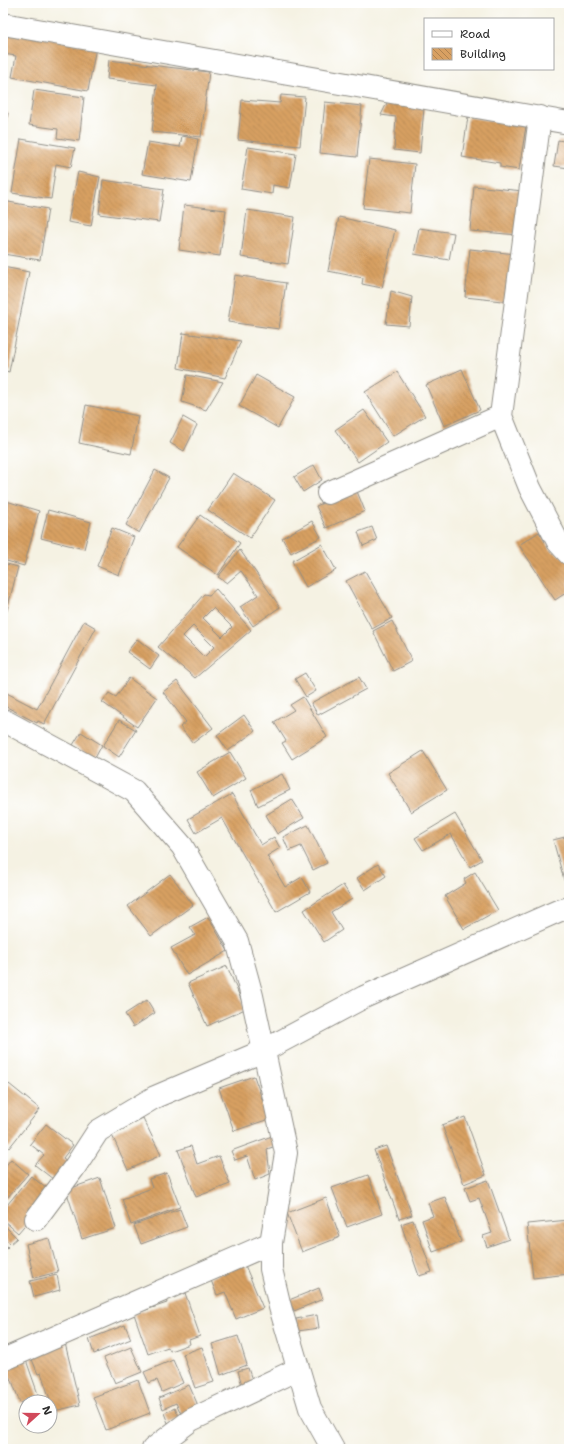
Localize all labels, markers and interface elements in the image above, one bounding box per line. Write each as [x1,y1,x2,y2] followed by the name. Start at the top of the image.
[424,18,554,70] legend
[460,26,491,42] text: Road
[460,46,506,62] text: Building
[18,1394,58,1434] north arrow
[38,1404,56,1418] text: N

